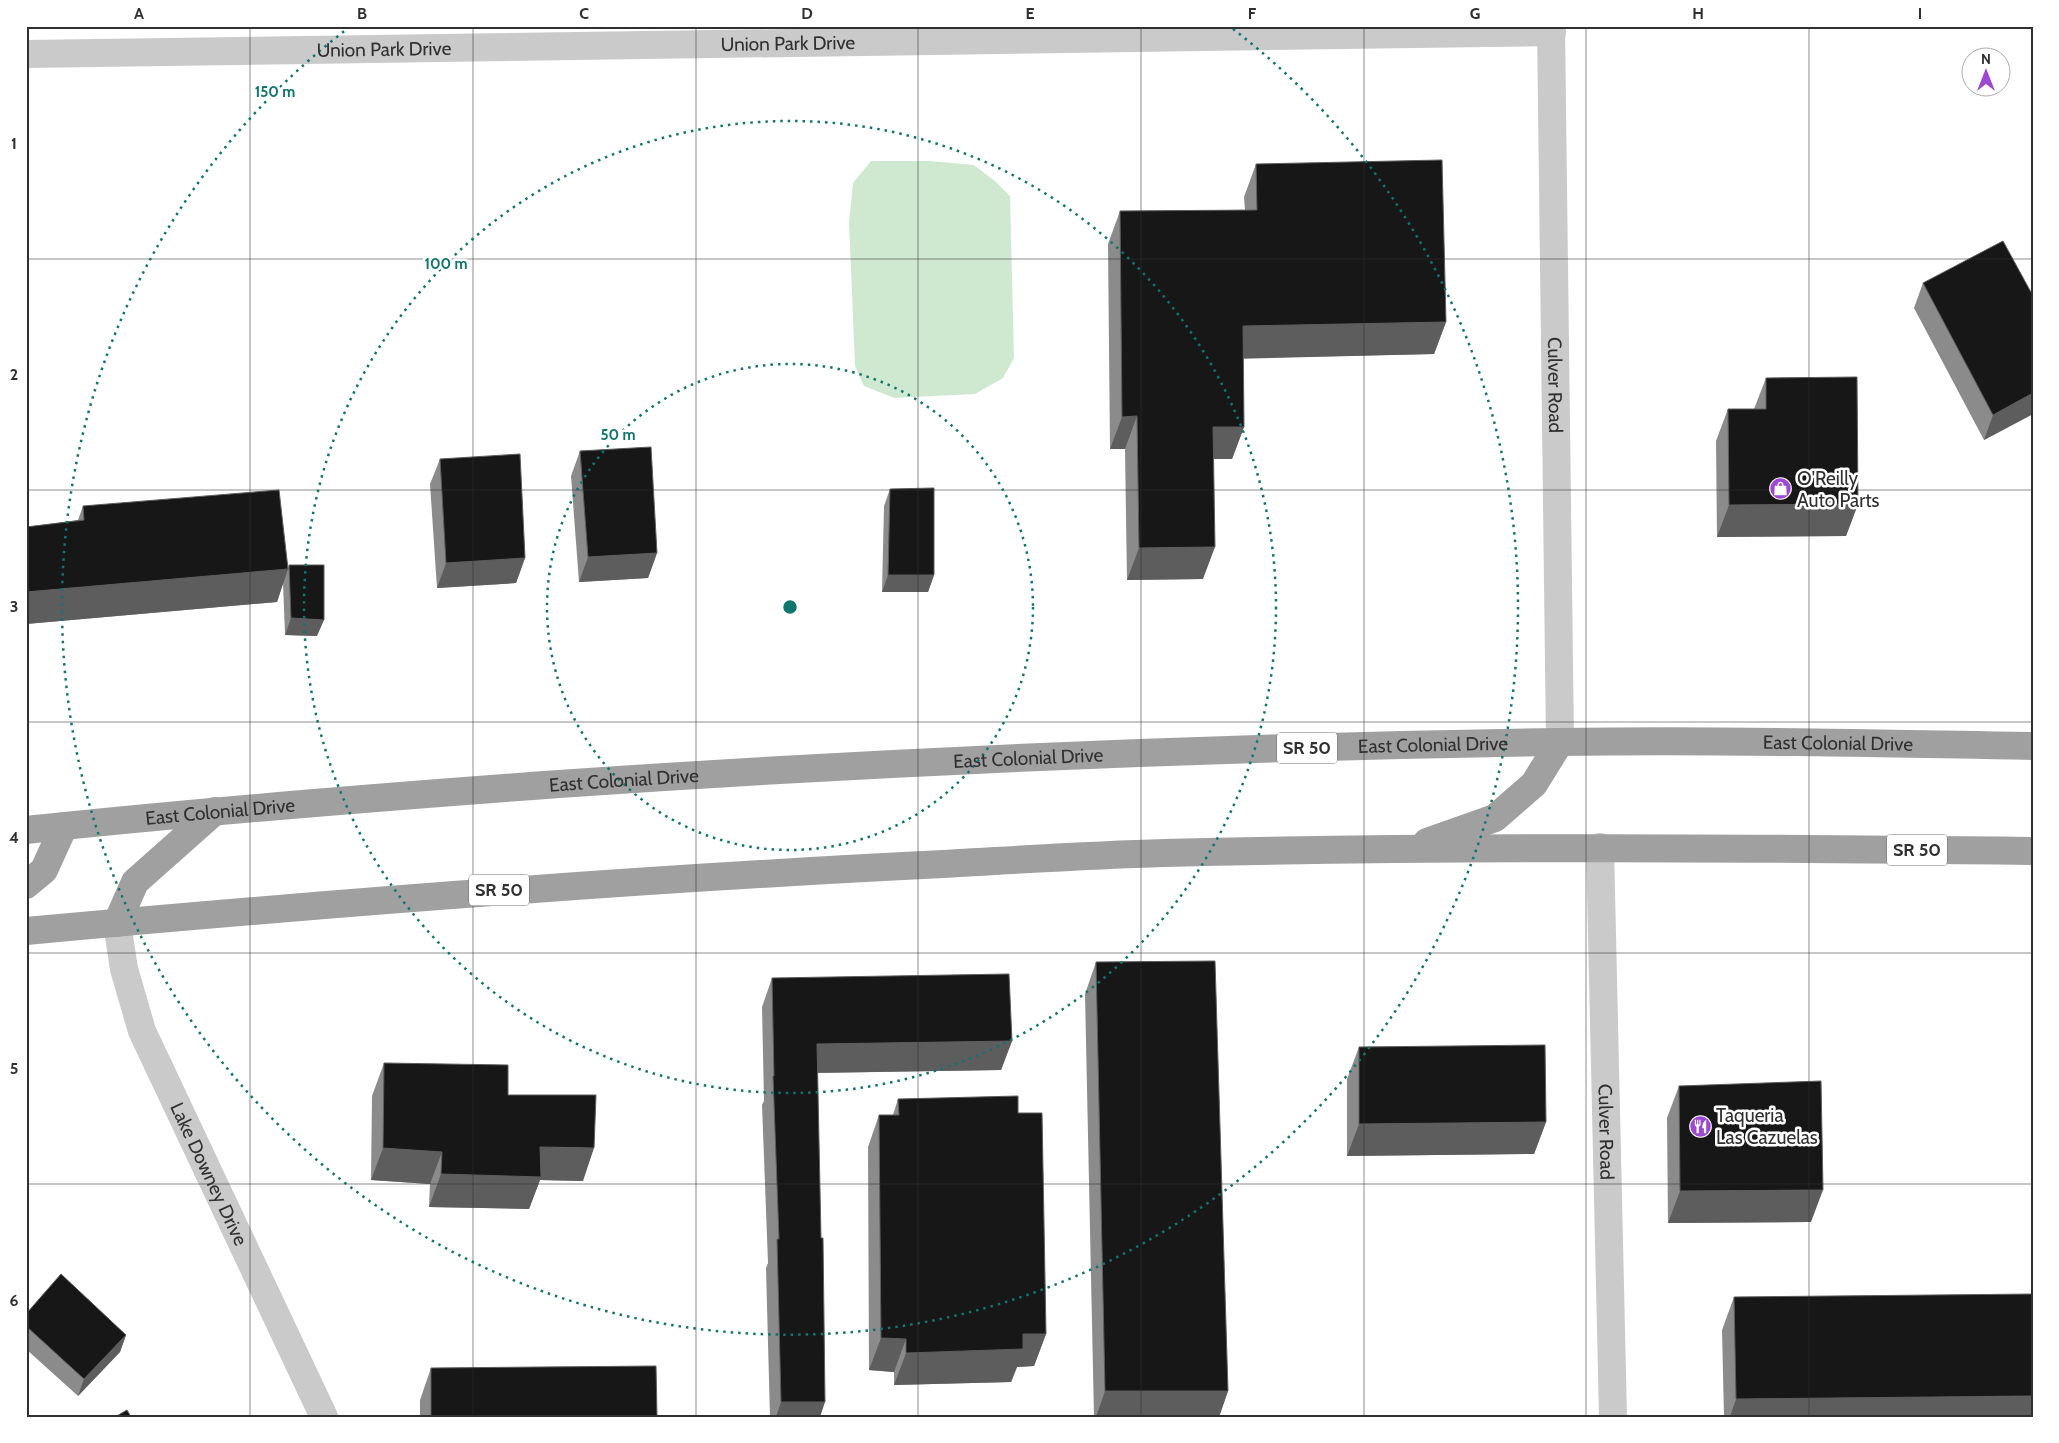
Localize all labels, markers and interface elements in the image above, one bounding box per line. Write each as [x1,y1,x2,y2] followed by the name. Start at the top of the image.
[134,4,144,23] text: A
[357,4,367,23] text: B
[579,4,589,23] text: C
[801,4,813,23] text: D
[1025,4,1035,23] text: E
[1248,4,1257,23] text: F
[1470,4,1480,23] text: G
[1692,4,1704,23] text: H
[1918,4,1922,23] text: I
[720,31,856,55] street label: Union Park Drive
[316,36,452,61] street label: Union Park Drive
[1962,48,2012,98] north arrow
[1981,50,1991,68] text: N
[255,83,295,101] text: 150 m
[11,134,17,153] text: 1
[424,255,468,273] text: 100 m
[1543,337,1568,433] street label: Culver Road
[10,365,18,384] text: 2
[600,426,636,444] text: 50 m
[1797,467,1880,512] place label: O'Reilly Auto Parts
[1769,477,1793,501] shop icon: O'Reilly Auto Parts
[10,597,18,616] text: 3
[781,598,799,616] centre of rings
[1763,730,1914,755] street label: East Colonial Drive
[1358,731,1509,758] street label: East Colonial Drive
[1277,732,1337,764] road number: SR 50
[953,743,1104,772] street label: East Colonial Drive
[548,763,700,796] street label: East Colonial Drive
[144,793,296,829] street label: East Colonial Drive
[9,828,19,847] text: 4
[1887,834,1947,866] road number: SR 50
[469,874,529,906] road number: SR 50
[10,1059,18,1078] text: 5
[1594,1084,1619,1180] street label: Culver Road
[166,1099,253,1249] street label: Lake Downey Drive
[1716,1104,1818,1149] place label: Taqueria Las Cazuelas
[1688,1114,1712,1138] restaurant icon: Taqueria Las Cazuelas
[10,1291,19,1310] text: 6

